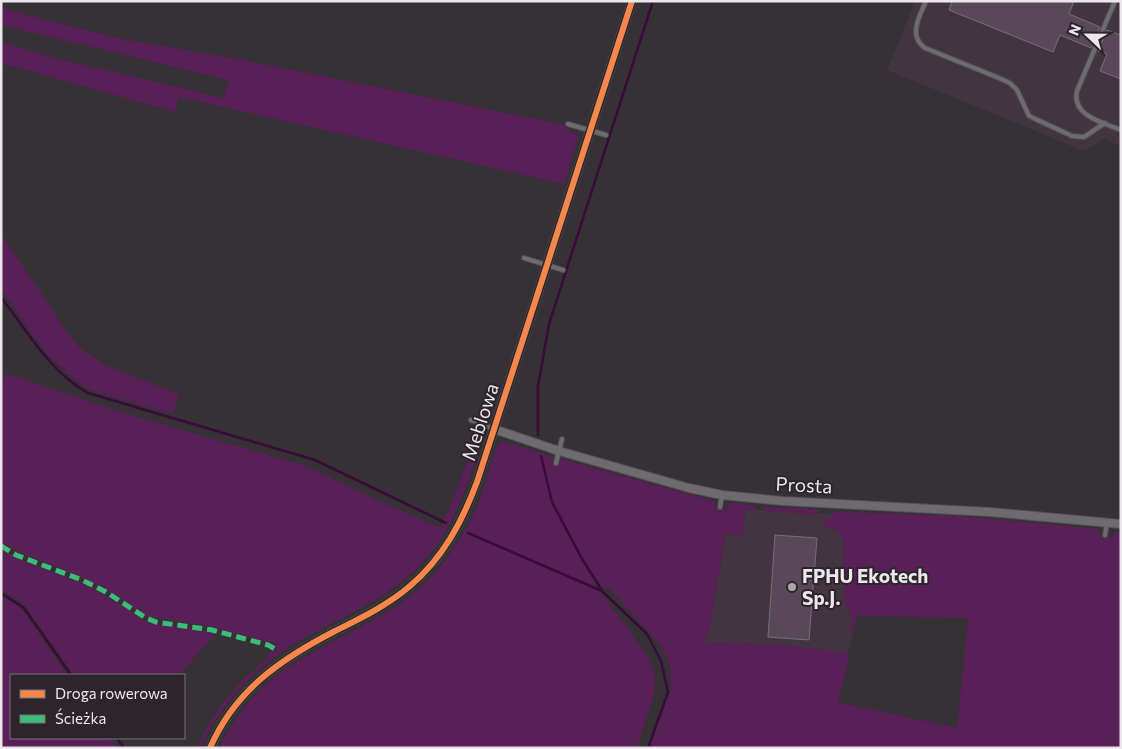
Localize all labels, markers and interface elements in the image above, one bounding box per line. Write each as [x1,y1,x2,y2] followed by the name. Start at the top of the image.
[1062,10,1112,60] north arrow
[1065,22,1084,38] text: N
[456,380,503,464] street label: Meblowa
[775,472,833,497] street label: Prosta
[802,564,928,609] place label: FPHU Ekotech Sp.J.
[786,581,798,593] marker: FPHU Ekotech Sp.J.
[10,674,185,739] legend
[55,684,168,702] text: Droga rowerowa
[55,708,106,727] text: Ścieżka

